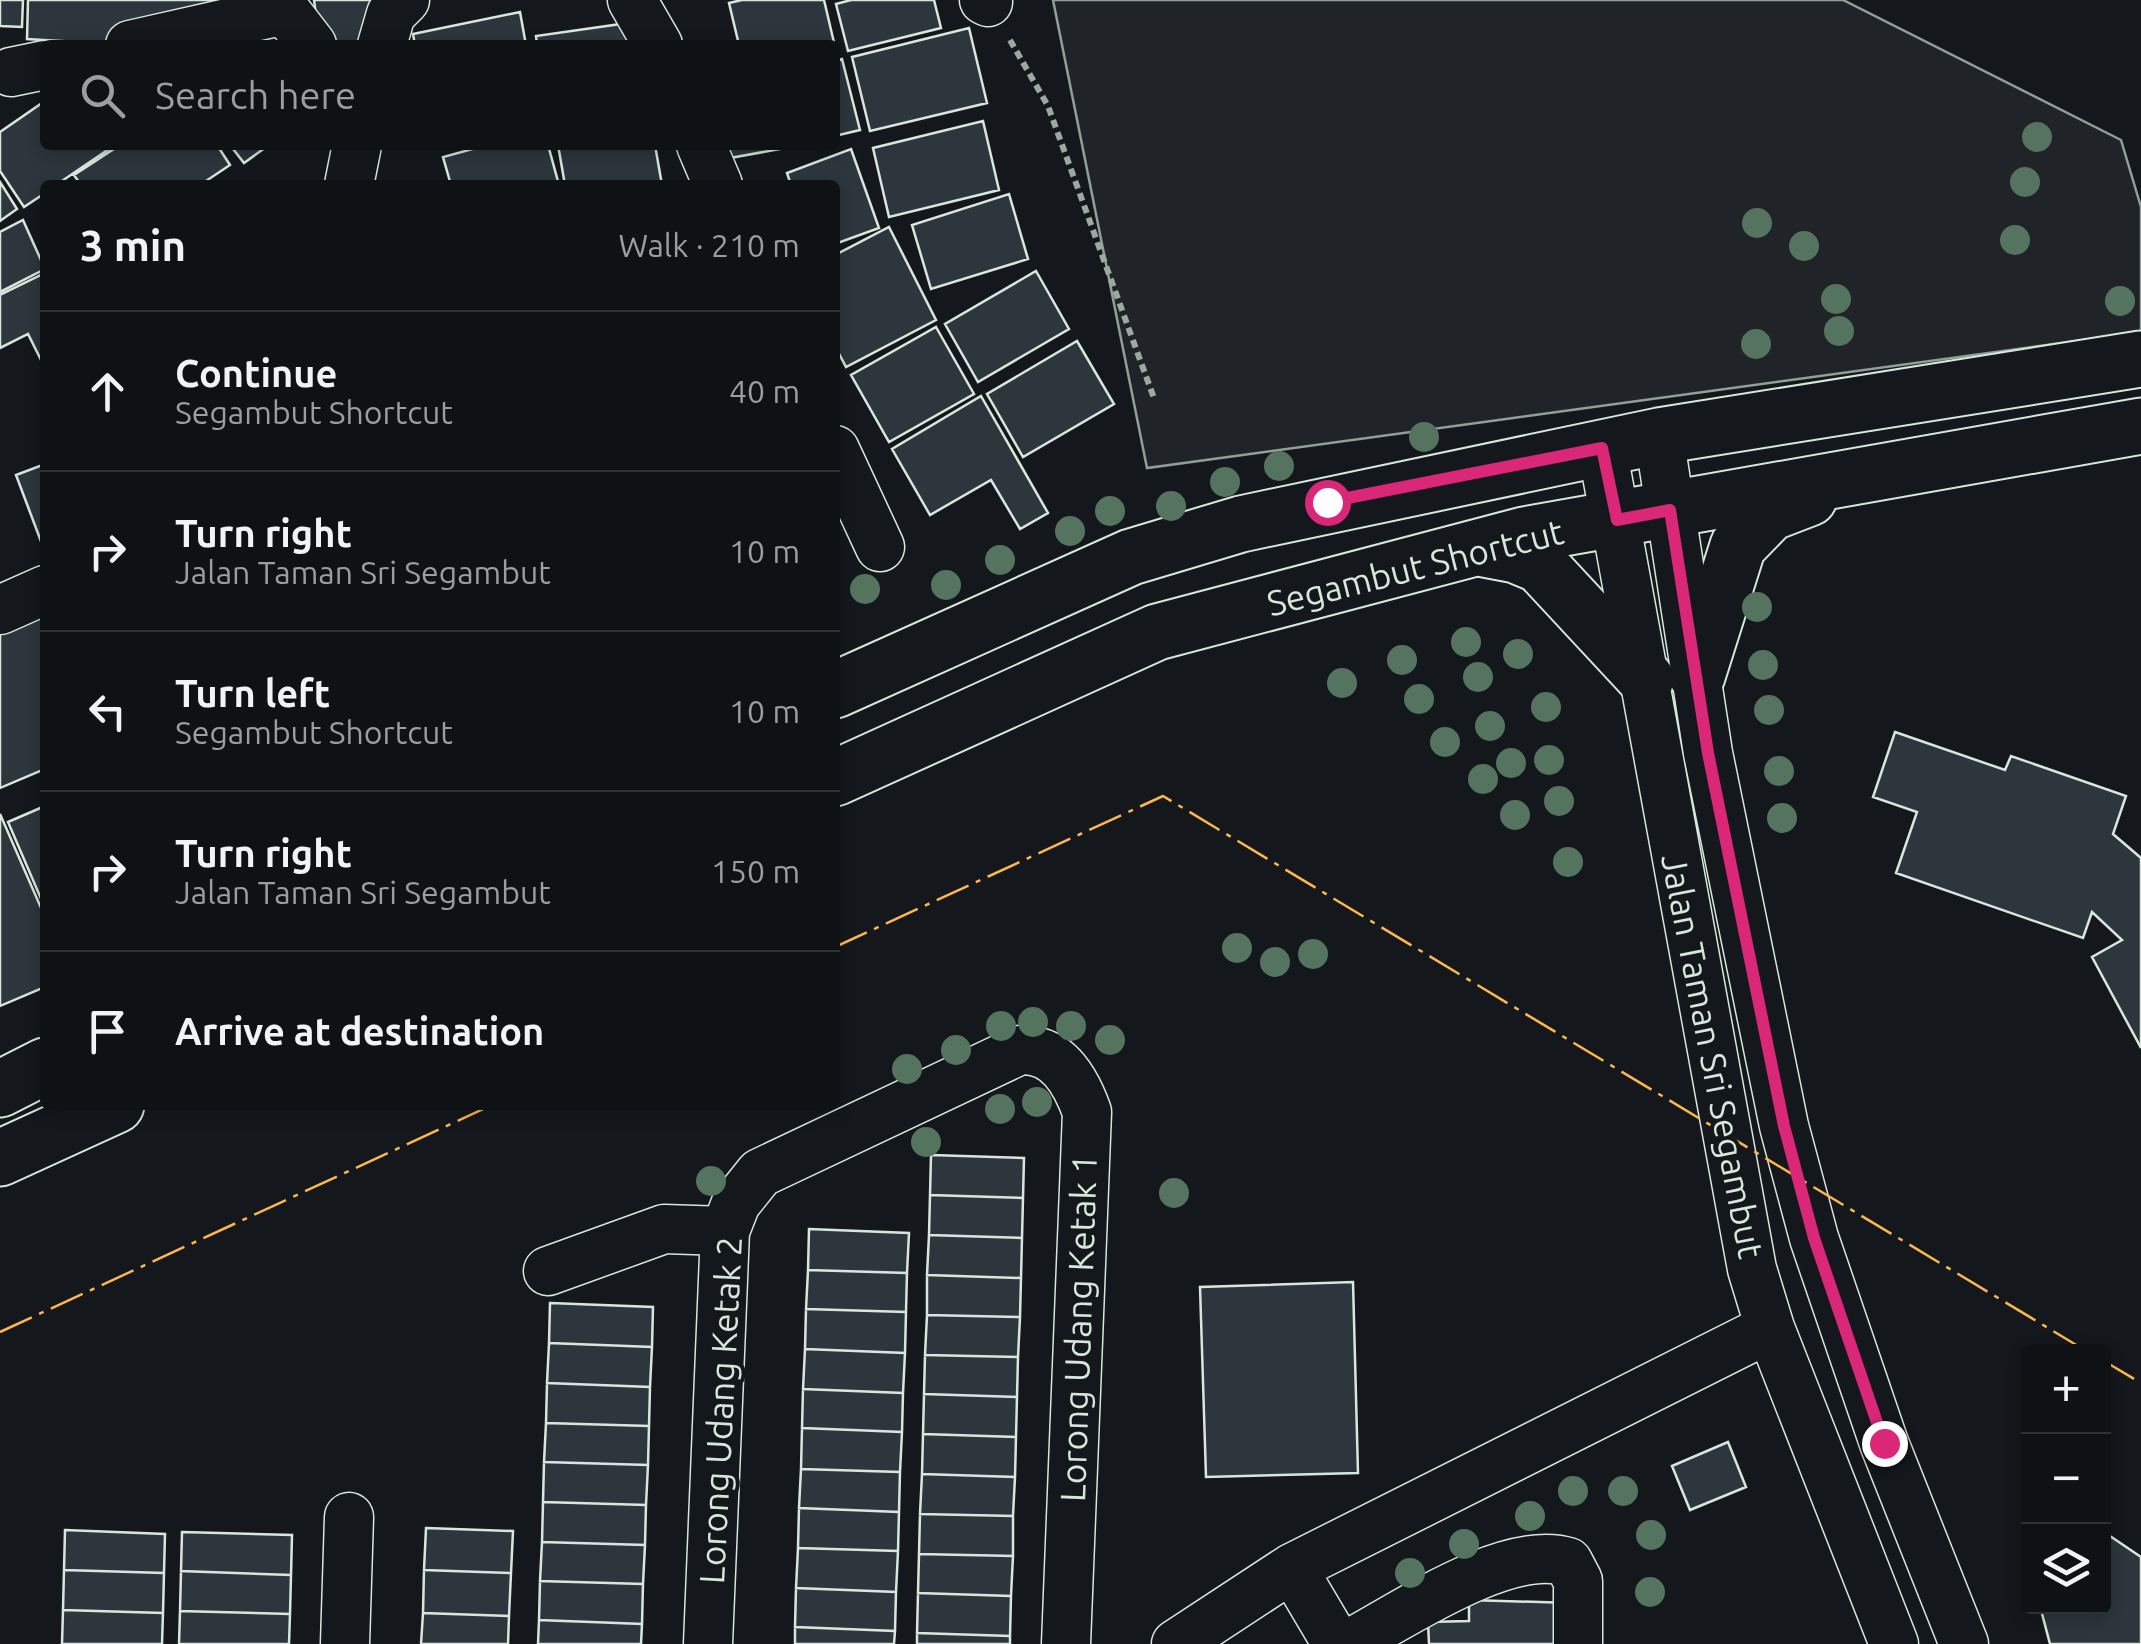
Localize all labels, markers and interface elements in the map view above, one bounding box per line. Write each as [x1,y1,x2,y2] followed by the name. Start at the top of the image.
[40,40,840,150] search box
[75,68,130,123] icon: search
[155,74,356,116] text: Search here
[80,222,186,269] text: 3 min
[618,227,800,263] text: Walk · 210 m
[175,352,337,394] text: Continue
[80,364,135,419] icon: ahead
[729,373,800,409] text: 40 m
[175,394,453,430] text: Segambut Shortcut
[1305,480,1351,526] route start
[1263,511,1568,623] street label: Segambut Shortcut
[175,512,352,554] text: Turn right
[80,524,135,579] icon: right
[729,533,800,569] text: 10 m
[175,554,551,590] text: Jalan Taman Sri Segambut
[175,672,330,714] text: Turn left
[80,684,135,739] icon: left
[729,693,800,729] text: 10 m
[175,714,453,750] text: Segambut Shortcut
[175,832,352,874] text: Turn right
[80,844,135,899] icon: right
[1654,850,1772,1262] street label: Jalan Taman Sri Segambut
[711,853,800,889] text: 150 m
[175,874,551,910] text: Jalan Taman Sri Segambut
[80,1004,135,1059] icon: arrive
[175,1010,544,1052] text: Arrive at destination
[1052,1153,1104,1503] street label: Lorong Udang Ketak 1
[691,1235,749,1585] street label: Lorong Udang Ketak 2
[2021,1344,2111,1614] map controls
[2021,1344,2111,1434] button: +
[1862,1421,1908,1467] route end
[2021,1434,2111,1524] button: −
[2021,1524,2111,1614] button: layers

